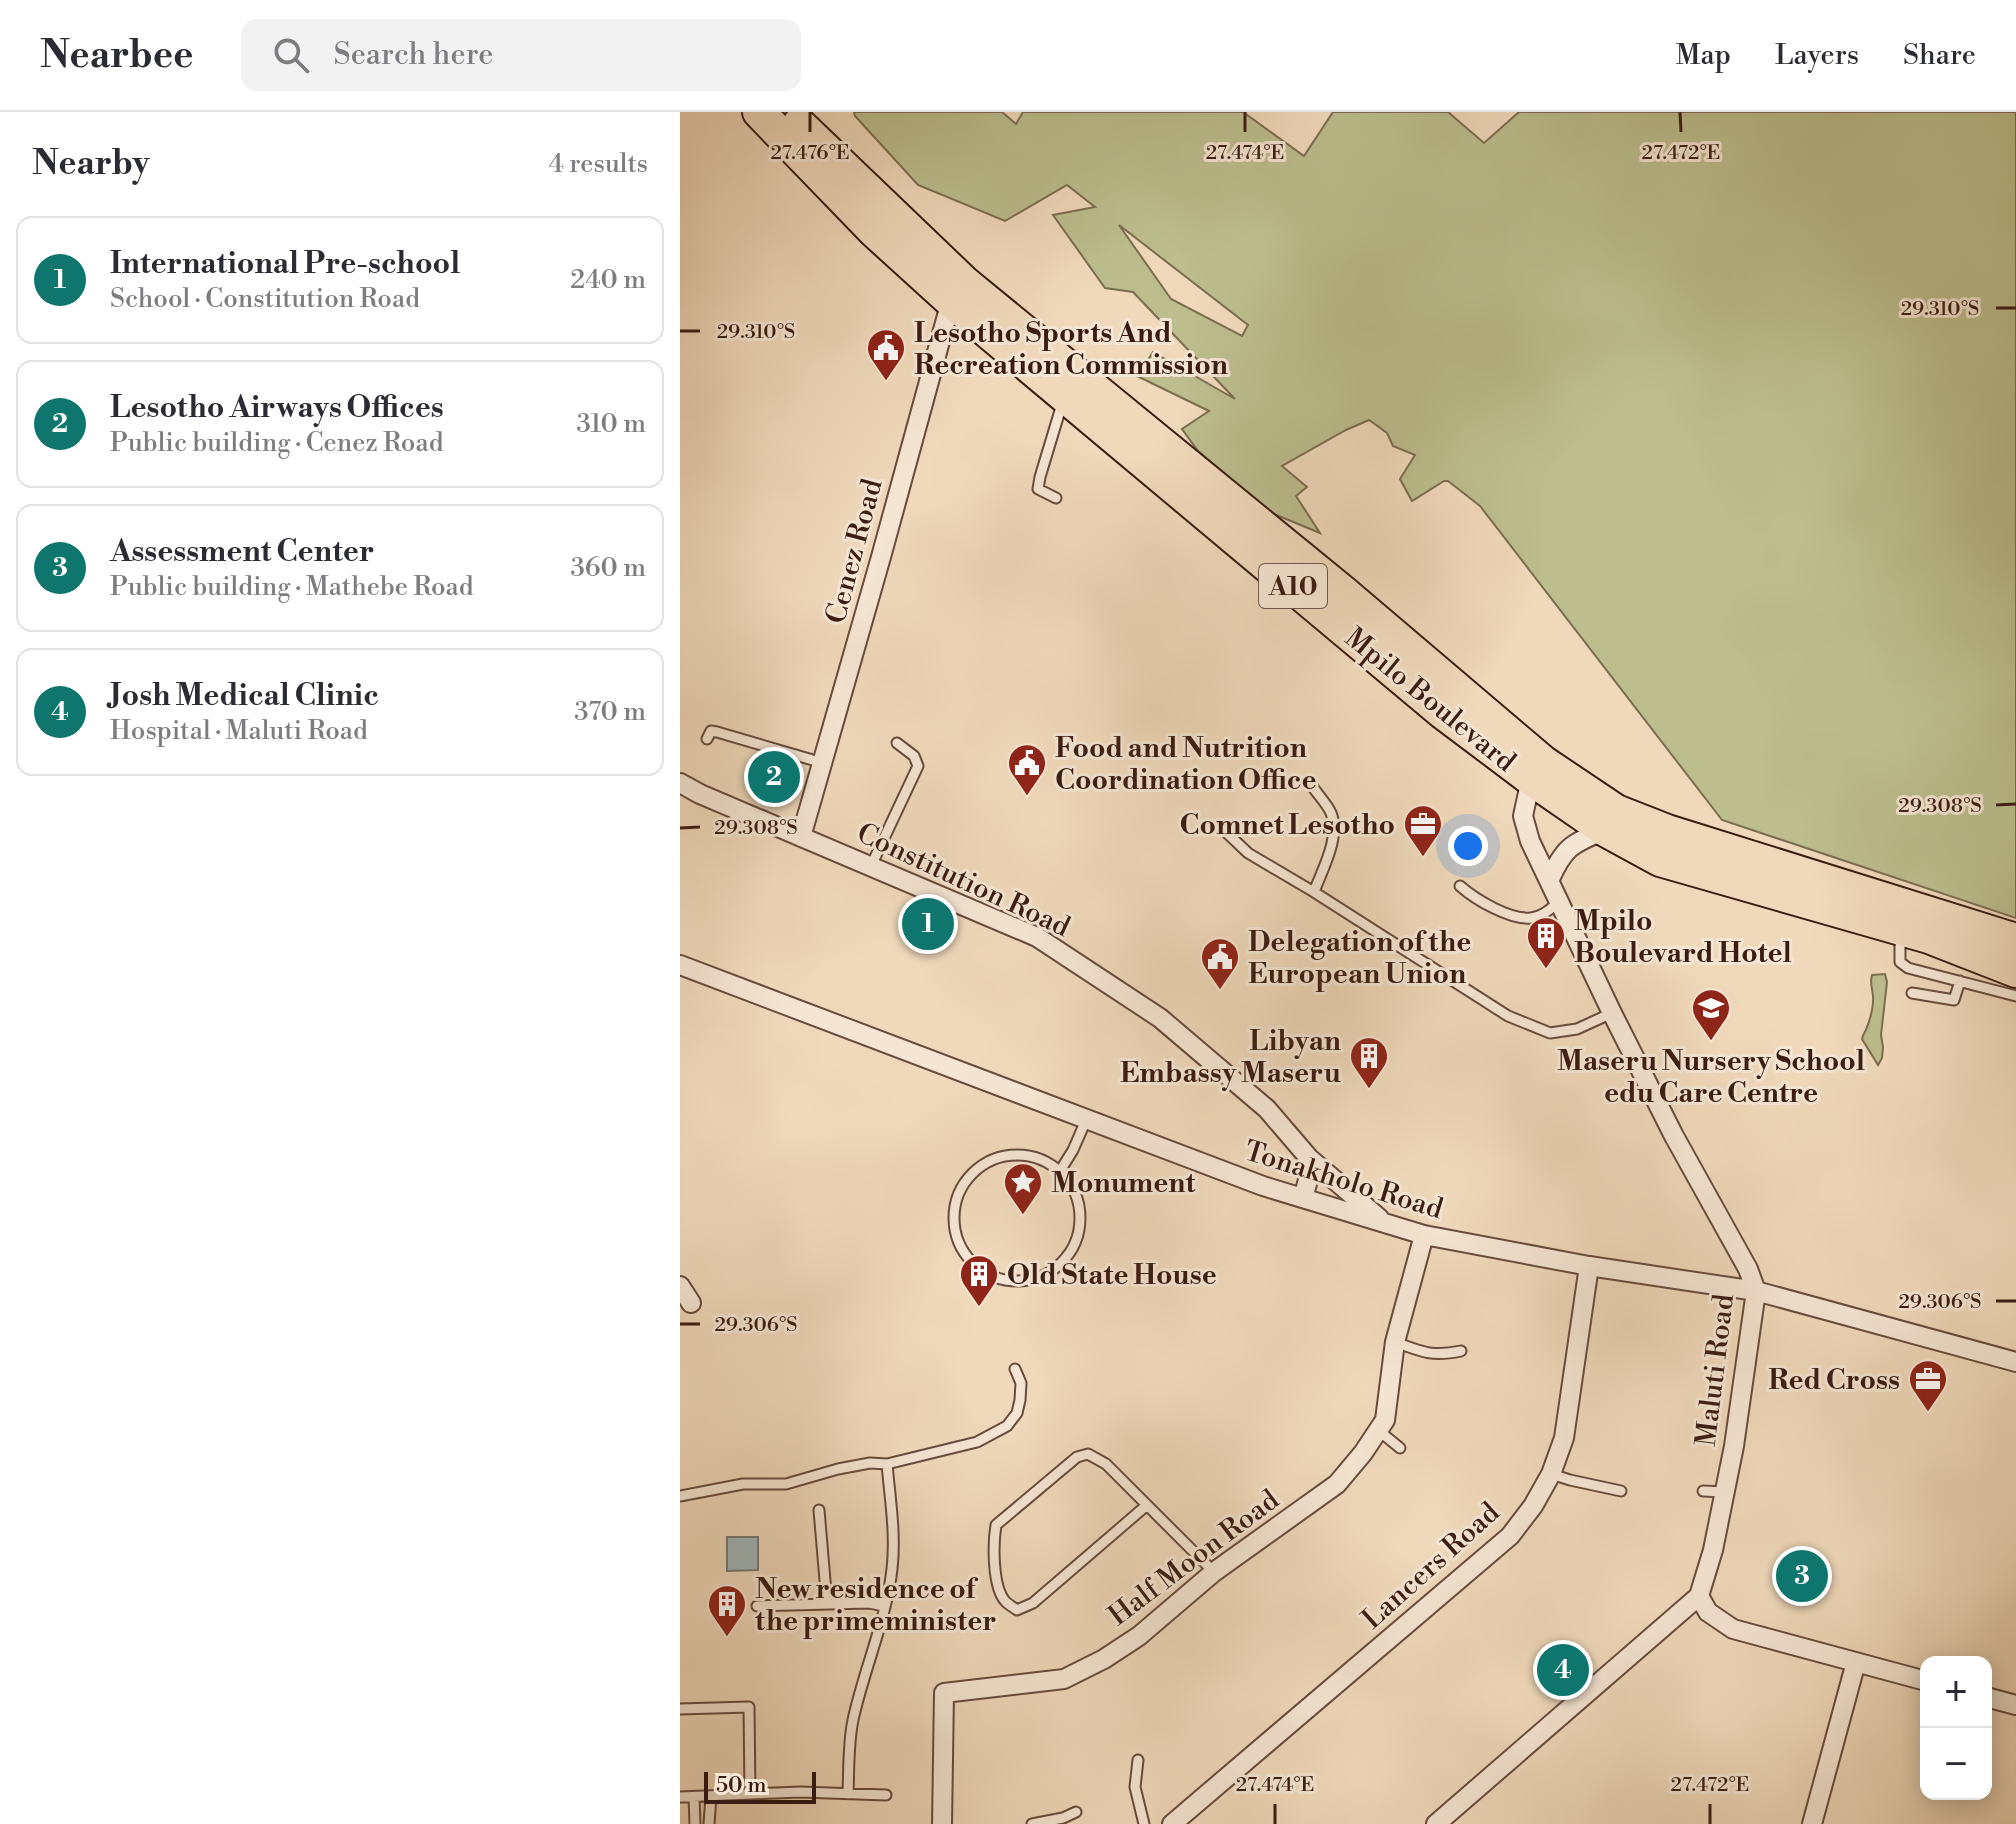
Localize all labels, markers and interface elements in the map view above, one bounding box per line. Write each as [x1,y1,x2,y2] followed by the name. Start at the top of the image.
[241,19,801,91] search box
[40,32,193,79] text: Nearbee
[269,33,313,77] icon: search
[333,36,494,74] text: Search here
[1676,38,1731,73] text: Map
[1775,38,1859,73] text: Layers
[1903,38,1976,73] text: Share
[770,141,850,166] text: 27.476°E
[1206,141,1284,166] text: 27.474°E
[1642,141,1720,166] text: 27.472°E
[32,143,150,185] text: Nearby
[549,148,648,180] text: 4 results
[110,245,460,283] text: International Pre-school
[54,264,66,296] text: 1
[570,264,646,296] text: 240 m
[110,283,420,315] text: School · Constitution Road
[1901,297,1979,322] text: 29.310°S
[914,316,1228,383] place label: Lesotho Sports And Recreation Commission
[717,320,795,345] text: 29.310°S
[865,327,907,382] public building icon: Lesotho Sports And Recreation Commission
[110,389,444,427] text: Lesotho Airways Offices
[52,408,68,440] text: 2
[577,408,646,440] text: 310 m
[110,427,443,459] text: Public building · Cenez Road
[818,475,891,628] street label: Cenez Road
[110,533,374,571] text: Assessment Center
[52,552,68,584] text: 3
[571,552,646,584] text: 360 m
[1259,564,1327,608] road number: A10
[110,571,474,603] text: Public building · Mathebe Road
[1338,621,1523,780] street label: Mpilo Boulevard
[110,677,379,715] text: Josh Medical Clinic
[51,696,69,728] text: 4
[574,696,646,728] text: 370 m
[110,715,368,747] text: Hospital · Maluti Road
[1055,731,1316,798] place label: Food and Nutrition Coordination Office
[1006,742,1048,797] public building icon: Food and Nutrition Coordination Office
[748,747,800,807] pin: 2
[1898,794,1982,819] text: 29.308°S
[1402,803,1444,858] office icon: Comnet Lesotho
[1180,808,1395,843] place label: Comnet Lesotho
[714,816,798,841] text: 29.308°S
[851,816,1076,945] street label: Constitution Road
[1448,826,1488,866] your location
[902,894,954,954] pin: 1
[1574,904,1792,971] place label: Mpilo Boulevard Hotel
[1525,915,1567,970] building icon: Mpilo Boulevard Hotel
[1248,925,1471,992] place label: Delegation of the European Union
[1199,936,1241,991] public building icon: Delegation of the European Union
[1690,987,1732,1042] school or university icon: Maseru Nursery School edu Care Centre
[1120,1024,1341,1091] place label: Libyan Embassy Maseru
[1348,1035,1390,1090] building icon: Libyan Embassy Maseru
[1557,1044,1865,1111] place label: Maseru Nursery School edu Care Centre
[1240,1134,1447,1227] street label: Tonakholo Road
[1002,1161,1044,1216] place icon: Monument
[1051,1166,1197,1201] place label: Monument
[958,1253,1000,1308] building icon: Old State House
[1007,1258,1217,1293] place label: Old State House
[1898,1290,1982,1315] text: 29.306°S
[1689,1292,1742,1448] street label: Maluti Road
[714,1313,798,1338] text: 29.306°S
[1907,1358,1949,1413] office icon: Red Cross
[1768,1363,1900,1398] place label: Red Cross
[1102,1483,1286,1634] street label: Half Moon Road
[1355,1495,1507,1637] street label: Lancers Road
[1776,1546,1828,1606] pin: 3
[755,1572,996,1639] place label: New residence of the primeminister
[706,1583,748,1638] building icon: New residence of the primeminister
[1537,1640,1589,1700] pin: 4
[1920,1656,1992,1800] map controls
[1920,1656,1992,1728] button: +
[1920,1728,1992,1800] button: −
[704,1768,816,1804] scale bar
[716,1772,767,1799] text: 50 m
[1236,1773,1314,1798] text: 27.474°E
[1671,1773,1749,1798] text: 27.472°E

